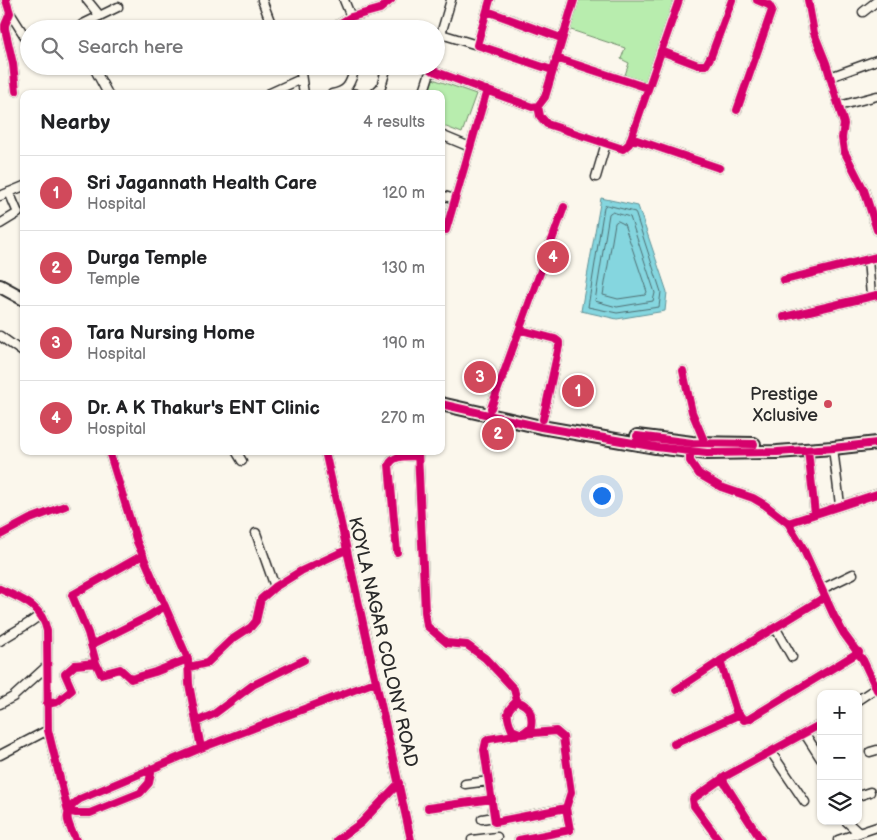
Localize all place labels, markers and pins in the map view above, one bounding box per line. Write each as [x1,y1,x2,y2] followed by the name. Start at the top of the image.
[537,238,569,276] pin: 4
[464,358,496,396] pin: 3
[562,372,594,410] pin: 1
[750,384,818,426] place label: Prestige Xclusive
[822,398,834,410] marker: Prestige Xclusive
[482,415,514,453] pin: 2

